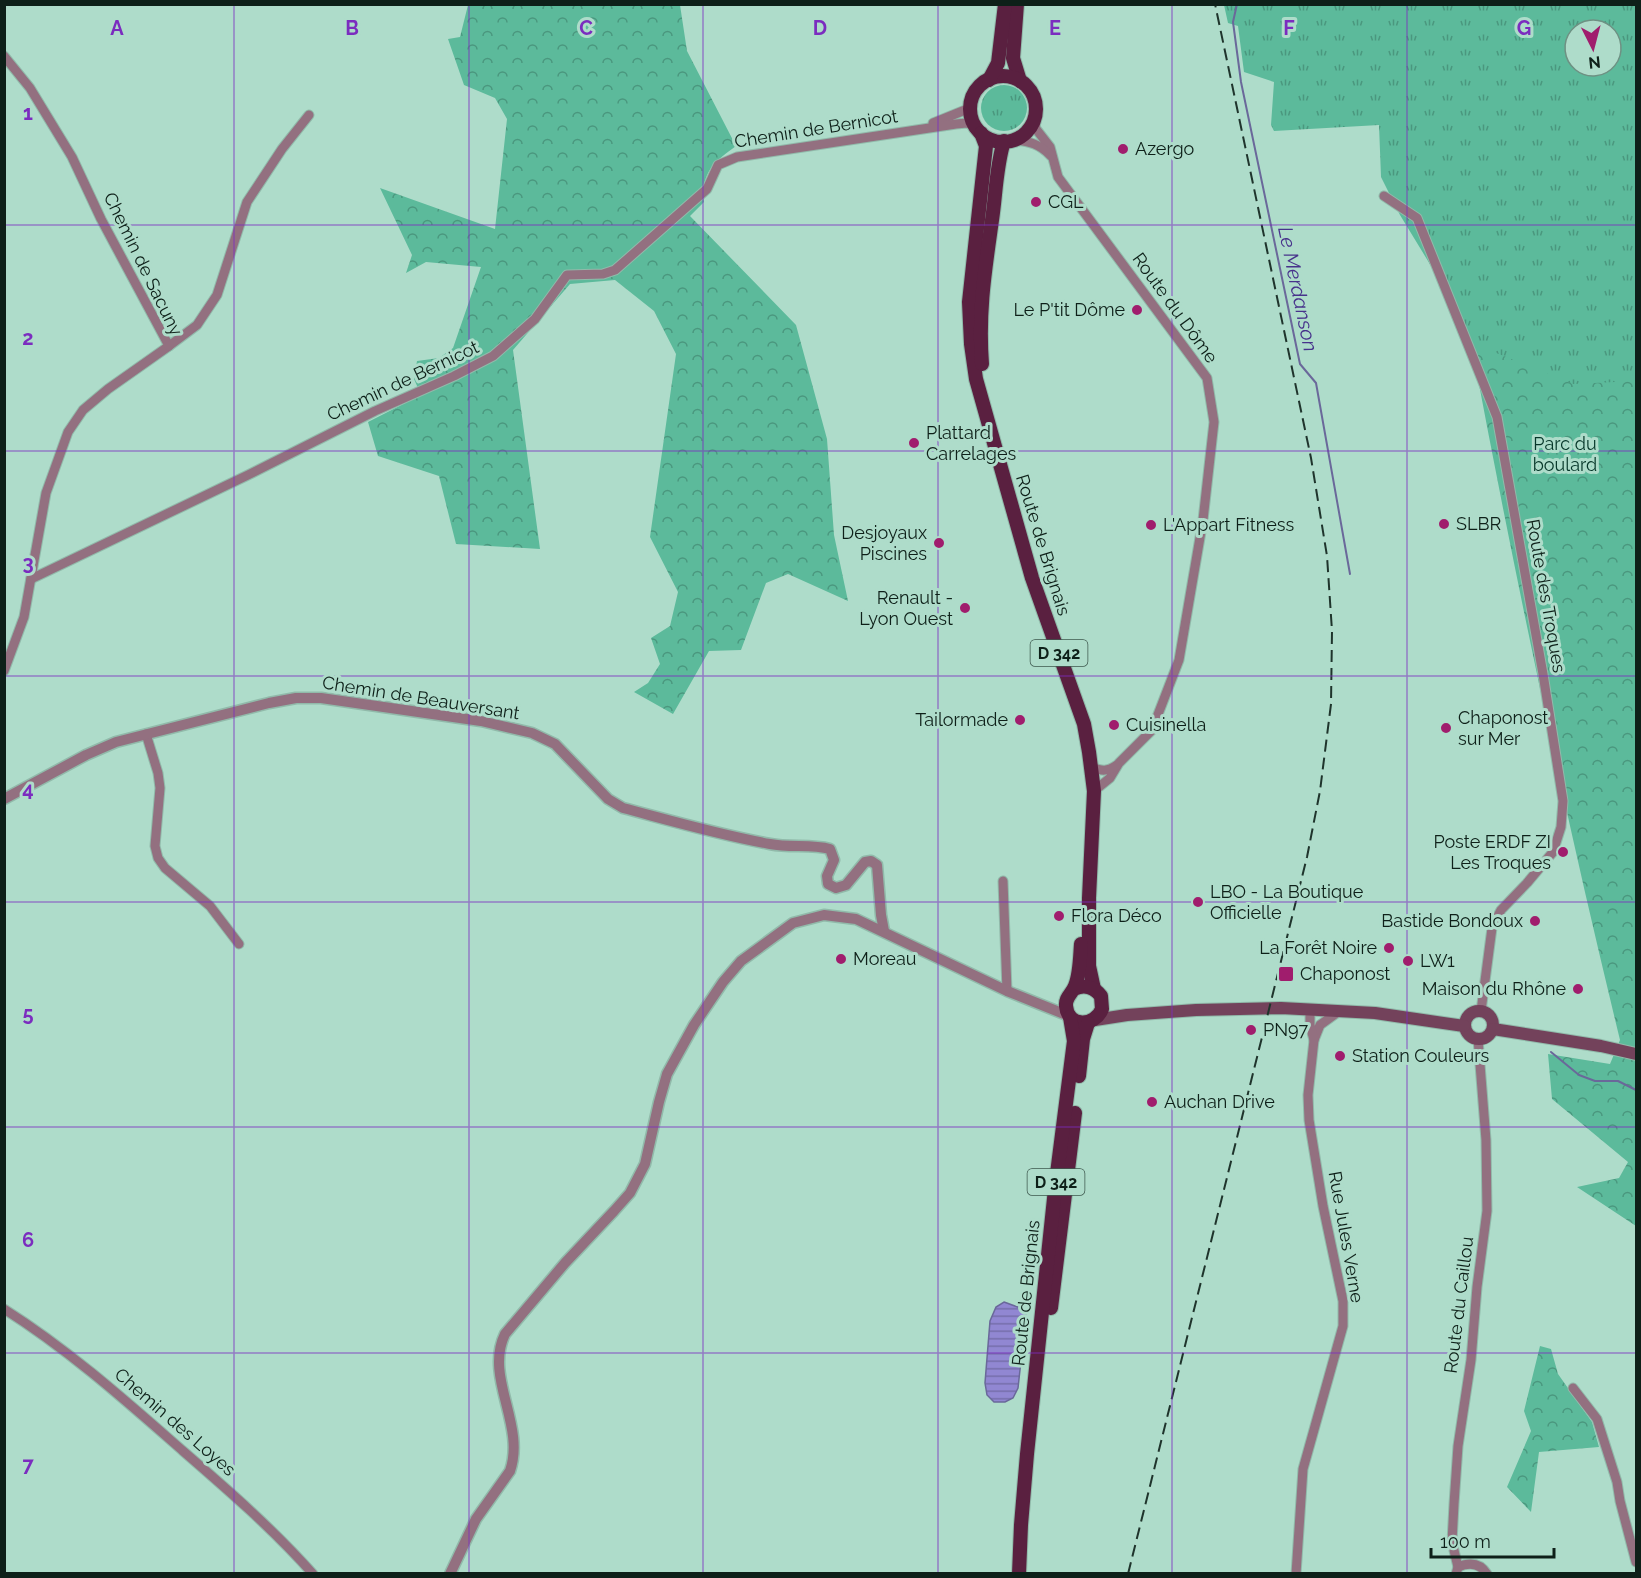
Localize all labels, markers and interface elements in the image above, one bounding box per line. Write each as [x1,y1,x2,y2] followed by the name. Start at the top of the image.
[110,16,124,40] text: A
[345,16,359,40] text: B
[579,16,593,40] text: C
[813,16,827,40] text: D
[1049,16,1061,40] text: E
[1283,16,1295,40] text: F
[1517,16,1531,40] text: G
[1563,18,1623,78] north arrow
[1587,52,1602,73] text: N
[23,101,33,125] text: 1
[733,105,899,152] street label: Chemin de Bernicot
[1135,138,1195,159] place label: Azergo
[1116,142,1130,156] marker: Azergo
[100,189,187,339] street label: Chemin de Sacuny
[1048,191,1084,212] place label: CGL
[1029,195,1043,209] marker: CGL
[1273,224,1323,354] water label: Le Merdanson
[1128,249,1223,367] street label: Route du Dôme
[1014,299,1125,320] place label: Le P'tit Dôme
[1130,303,1144,317] marker: Le P'tit Dôme
[22,326,34,350] text: 2
[324,336,482,425] street label: Chemin de Bernicot
[926,422,1016,464] place label: Plattard Carrelages
[1533,433,1597,475] park label: Parc du boulard
[907,436,921,450] marker: Plattard Carrelages
[1012,472,1075,618] street label: Route de Brignais
[1456,513,1501,534] place label: SLBR
[1163,514,1295,535] place label: L'Appart Fitness
[1437,517,1451,531] marker: SLBR
[1523,517,1570,675] street label: Route des Troques
[1144,518,1158,532] marker: L'Appart Fitness
[841,522,927,564] place label: Desjoyaux Piscines
[932,536,946,550] marker: Desjoyaux Piscines
[22,551,34,575] text: 3
[859,587,953,629] place label: Renault - Lyon Ouest
[958,601,972,615] marker: Renault - Lyon Ouest
[1030,640,1088,666] road number: D 342
[321,672,521,723] street label: Chemin de Beauversant
[1458,707,1548,749] place label: Chaponost sur Mer
[915,709,1008,730] place label: Tailormade
[1013,713,1027,727] marker: Tailormade
[1126,714,1206,735] place label: Cuisinella
[1107,718,1121,732] marker: Cuisinella
[1439,721,1453,735] marker: Chaponost sur Mer
[22,777,34,801] text: 4
[1433,831,1551,873] place label: Poste ERDF ZI Les Troques
[1556,845,1570,859] marker: Poste ERDF ZI Les Troques
[1210,881,1364,923] place label: LBO - La Boutique Officielle
[1191,895,1205,909] marker: LBO - La Boutique Officielle
[1071,905,1162,926] place label: Flora Déco
[1052,909,1066,923] marker: Flora Déco
[1381,910,1523,931] place label: Bastide Bondoux
[1528,914,1542,928] marker: Bastide Bondoux
[1259,937,1377,958] place label: La Forêt Noire
[1382,941,1396,955] marker: La Forêt Noire
[853,948,916,969] place label: Moreau
[1420,950,1455,971] place label: LW1
[834,952,848,966] marker: Moreau
[1401,954,1415,968] marker: LW1
[1300,963,1390,984] place label: Chaponost
[1277,965,1295,983] marker: Chaponost
[1422,978,1566,999] place label: Maison du Rhône
[1571,982,1585,996] marker: Maison du Rhône
[22,1002,34,1026] text: 5
[1263,1019,1309,1040] place label: PN97
[1244,1023,1258,1037] marker: PN97
[1352,1045,1490,1066] place label: Station Couleurs
[1333,1049,1347,1063] marker: Station Couleurs
[1164,1091,1275,1112] place label: Auchan Drive
[1145,1095,1159,1109] marker: Auchan Drive
[1028,1169,1084,1195] road number: D 342
[1325,1169,1368,1305] street label: Rue Jules Verne
[1007,1219,1044,1367] street label: Route de Brignais
[22,1228,34,1252] text: 6
[1440,1235,1477,1375] street label: Route du Caillou
[111,1363,240,1480] street label: Chemin des Loyes
[22,1453,34,1477] text: 7
[1431,1521,1554,1559] scale bar
[1440,1531,1491,1552] text: 100 m

